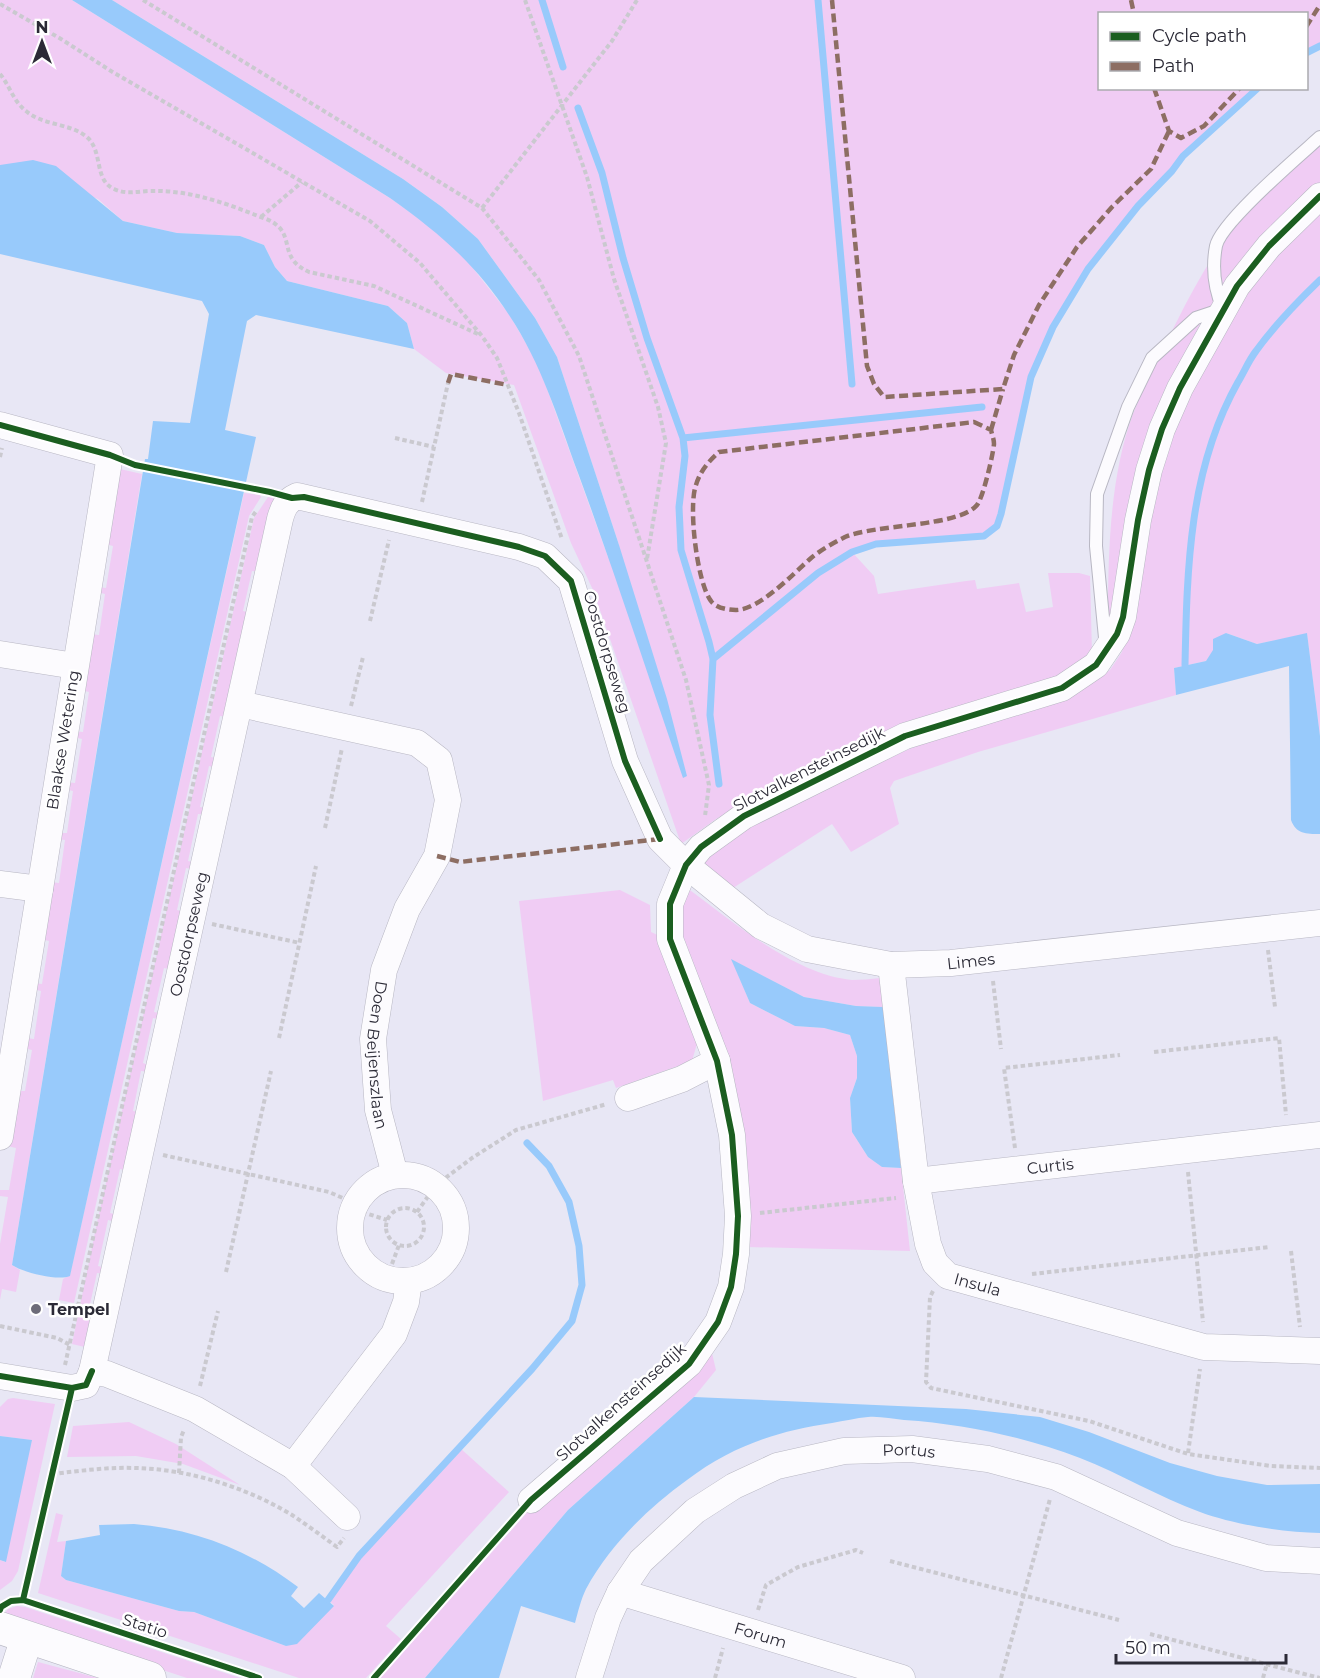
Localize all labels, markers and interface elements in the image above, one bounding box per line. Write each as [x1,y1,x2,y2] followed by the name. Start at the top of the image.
[12,12,72,72] north arrow
[1098,12,1308,90] legend
[36,18,48,37] text: N
[1152,25,1247,47] text: Cycle path
[1152,55,1195,77] text: Path
[579,588,635,716] street label: Oostdorpseweg
[43,669,83,811] street label: Blaakse Wetering
[730,722,888,816] street label: Slotvalkensteinsedijk
[165,870,211,998] street label: Oostdorpseweg
[946,949,996,973] street label: Limes
[363,980,392,1131] street label: Doen Beijenszlaan
[1026,1154,1075,1178] street label: Curtis
[952,1269,1003,1300] street label: Insula
[48,1300,110,1319] place label: Tempel
[29,1302,43,1316] marker: Tempel
[552,1339,690,1465] street label: Slotvalkensteinsedijk
[882,1439,937,1462] street label: Portus
[120,1610,170,1642] street label: Statio
[732,1618,789,1652] street label: Forum
[1116,1627,1286,1665] scale bar
[1125,1637,1171,1659] text: 50 m

